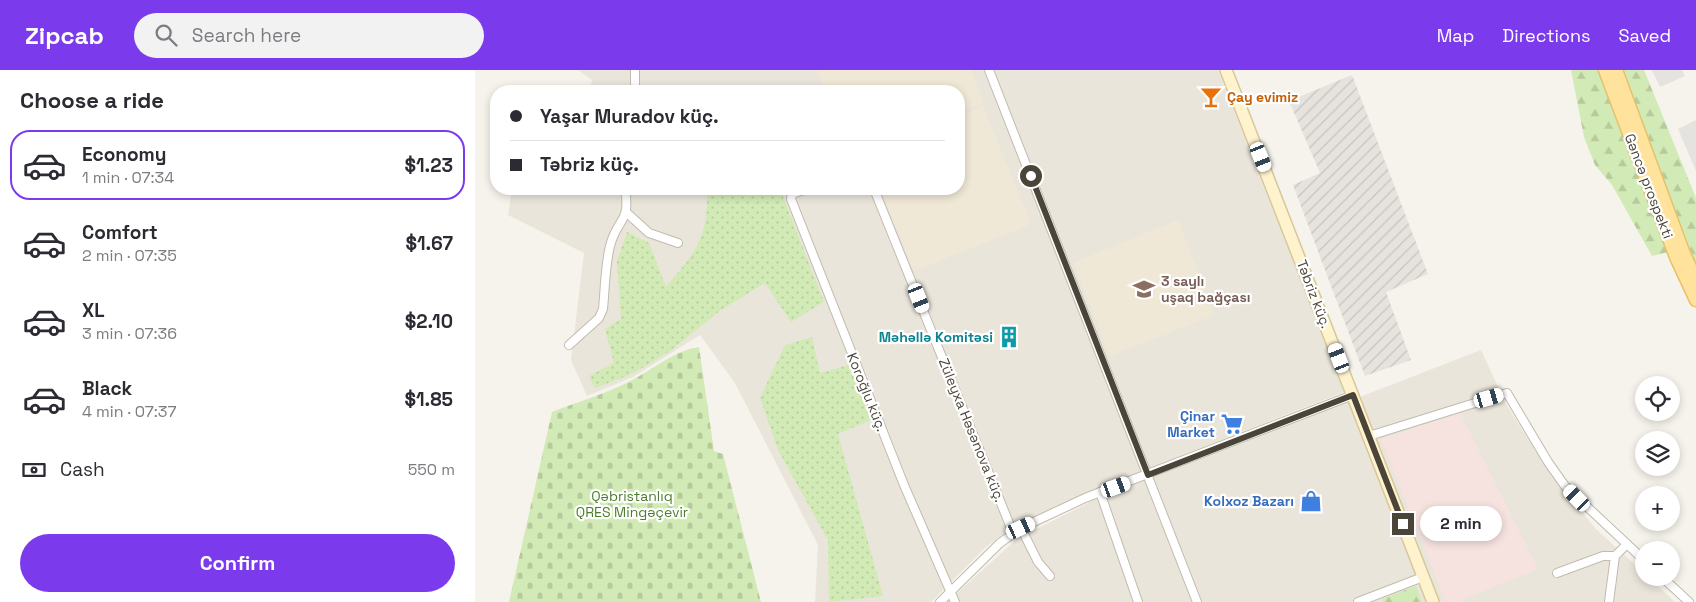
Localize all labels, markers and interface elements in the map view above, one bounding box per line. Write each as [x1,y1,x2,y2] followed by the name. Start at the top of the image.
[134,13,484,58] search box
[25,20,104,51] text: Zipcab
[152,21,180,49] icon: search
[192,23,301,48] text: Search here
[1437,24,1474,47] text: Map
[1502,24,1591,47] text: Directions
[1619,24,1671,47] text: Saved
[1198,84,1224,110] bar icon: Çay evimiz
[20,86,164,114] text: Choose a ride
[1227,88,1298,106] place label: Çay evimiz
[540,104,719,129] text: Yaşar Muradov küç.
[1621,131,1677,241] street label: Gəncə prospekti
[1248,140,1273,174] car
[82,142,166,167] text: Economy
[22,143,67,188] icon: car
[540,152,639,177] text: Təbriz küç.
[404,153,453,178] text: $1.23
[1020,165,1042,187] route start
[82,167,174,188] text: 1 min · 07:34
[82,220,158,245] text: Comfort
[22,221,67,266] icon: car
[405,231,453,256] text: $1.67
[82,245,177,266] text: 2 min · 07:35
[1293,257,1335,331] street label: Təbriz küç.
[1161,272,1250,306] place label: 3 saylı uşaq bağçası
[1131,276,1157,302] school or university icon: 3 saylı uşaq bağçası
[906,281,931,315] car
[82,298,105,323] text: XL
[22,299,67,344] icon: car
[405,309,453,334] text: $2.10
[82,323,177,344] text: 3 min · 07:36
[996,324,1022,350] building icon: Məhəllə Komitəsi
[879,328,993,346] place label: Məhəllə Komitəsi
[1326,341,1351,375] car
[843,350,891,434] street label: Koroğlu küç.
[935,355,1009,505] street label: Züleyxa Həsənova küç.
[82,376,132,401] text: Black
[1635,376,1680,586] map controls
[1635,376,1680,421] button: locate
[22,377,67,422] icon: car
[404,387,453,412] text: $1.85
[1472,387,1505,409] car
[82,401,177,422] text: 4 min · 07:37
[1167,407,1215,441] place label: Çinar Market
[1219,411,1245,437] supermarket icon: Çinar Market
[1635,431,1680,476] button: layers
[20,456,48,484] icon: cash
[60,457,105,482] text: Cash
[408,459,455,480] text: 550 m
[1099,475,1132,499] car
[1561,482,1592,514] car
[1635,486,1680,531] button: +
[576,487,688,521] park label: Qəbristanlıq QRES Mingəçevir
[1298,488,1324,514] shop icon: Kolxoz Bazarı
[1204,492,1294,510] place label: Kolxoz Bazarı
[1421,506,1503,542] callout: 2 min
[1392,513,1414,535] route end
[1440,513,1482,534] text: 2 min
[1004,515,1037,541] car
[20,534,455,592] button: Confirm
[1635,541,1680,586] button: −

